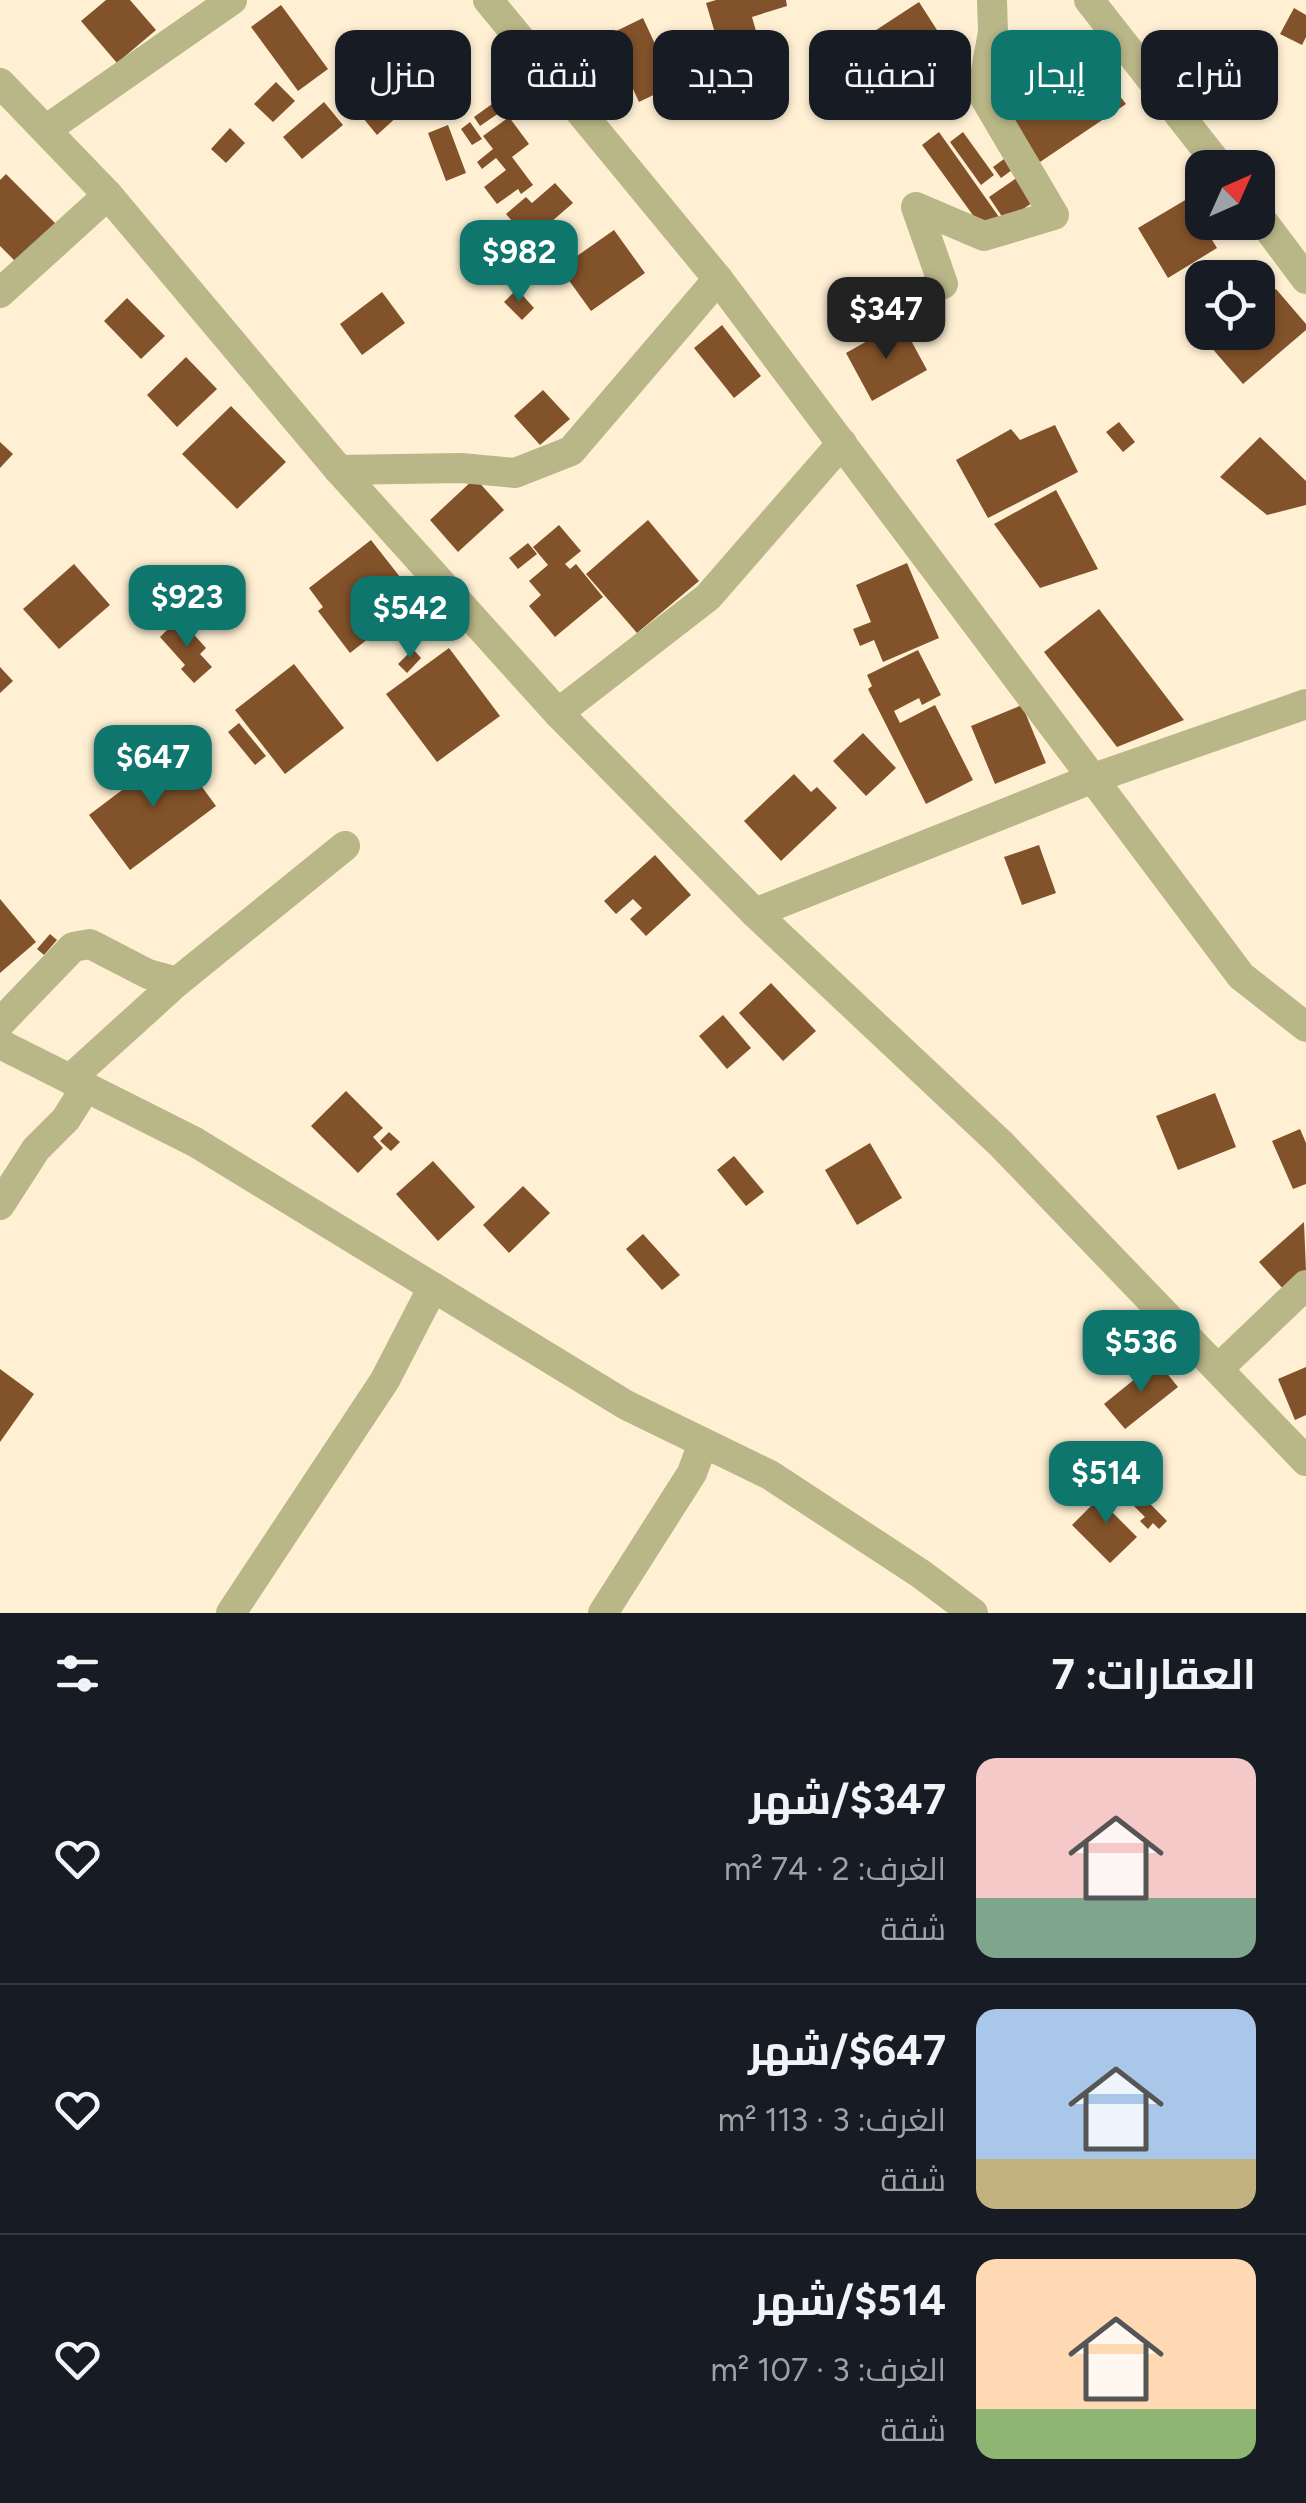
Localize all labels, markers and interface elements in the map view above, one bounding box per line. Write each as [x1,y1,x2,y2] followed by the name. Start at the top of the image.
[335,30,471,120] chip: منزل
[491,30,633,120] chip: شقة
[653,30,789,120] chip: جديد
[809,30,971,120] chip: تصفية
[991,30,1121,120] chip: إيجار
[1141,30,1278,120] chip: شراء
[1185,150,1275,240] north arrow
[1185,150,1275,350] map controls
[460,220,578,305] pin: $982
[482,233,556,271] text: $982
[1185,260,1275,350] button: locate
[827,277,945,362] pin: $347
[849,290,923,328] text: $347
[128,565,246,650] pin: $923
[351,576,469,661] pin: $542
[151,578,223,616] text: $923
[372,589,448,627] text: $542
[94,725,212,810] pin: $647
[116,738,190,776] text: $647
[1082,1310,1200,1395] pin: $536
[1105,1323,1177,1361] text: $536
[1047,1441,1165,1526] pin: $514
[1071,1454,1141,1492] text: $514
[50,1646,105,1701] icon: filters
[1051,1649,1256,1700] text: العقارات: 7
[749,1774,946,1825] text: $347/شهر
[1056,1798,1176,1918] icon: home
[50,1831,105,1886] icon: heart
[724,1850,946,1888] text: الغرف: 2 · 74 m²
[881,1910,946,1948] text: شقة
[748,2025,946,2076] text: $647/شهر
[1056,2049,1176,2169] icon: home
[50,2082,105,2137] icon: heart
[718,2101,946,2139] text: الغرف: 3 · 113 m²
[881,2161,946,2199] text: شقة
[754,2275,946,2326] text: $514/شهر
[1056,2299,1176,2419] icon: home
[50,2332,105,2387] icon: heart
[711,2351,946,2389] text: الغرف: 3 · 107 m²
[881,2411,946,2449] text: شقة

